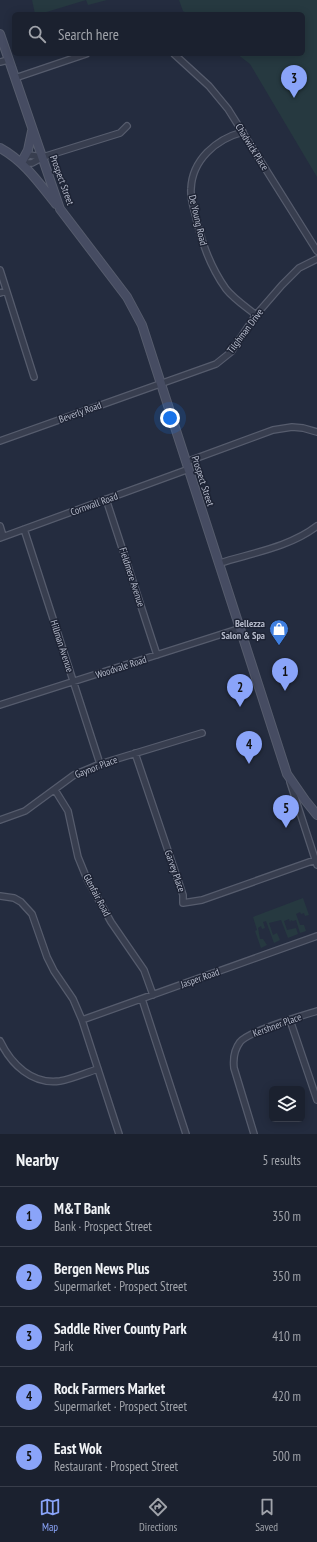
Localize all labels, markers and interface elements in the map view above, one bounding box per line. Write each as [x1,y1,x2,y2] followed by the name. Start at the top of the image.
[12,12,305,56] search box
[26,23,48,45] icon: search
[58,25,119,44] text: Search here
[281,65,307,98] pin: 3
[232,121,272,173] street label: Chadwick Place
[47,153,77,207] street label: Prospect Street
[186,193,210,247] street label: De Young Road
[224,306,266,356] street label: Tilghman Drive
[57,398,103,426] street label: Beverly Road
[160,408,180,428] your location
[189,454,217,508] street label: Prospect Street
[69,489,119,519] street label: Cornwall Road
[116,546,148,608] street label: Fieldmere Avenue
[221,617,265,642] place label: Bellezza Salon & Spa
[47,618,77,674] street label: Hillman Avenue
[268,618,290,646] shop icon: Bellezza Salon & Spa
[94,653,148,681] street label: Woodvale Road
[272,658,298,691] pin: 1
[227,674,253,707] pin: 2
[236,731,262,764] pin: 4
[73,753,119,781] street label: Gaynor Place
[273,795,299,828] pin: 5
[162,848,188,894] street label: Garvey Place
[80,871,114,919] street label: Glenfair Road
[178,965,221,991] street label: Jasper Road
[251,1010,303,1040] street label: Kershner Place
[269,1086,305,1122] map controls
[269,1086,305,1122] button: layers
[16,1149,59,1171] text: Nearby
[262,1152,301,1169] text: 5 results
[54,1199,110,1218] text: M&T Bank
[26,1208,32,1225] text: 1
[272,1208,301,1225] text: 350 m
[54,1218,152,1235] text: Bank · Prospect Street
[54,1259,150,1278] text: Bergen News Plus
[26,1268,32,1285] text: 2
[272,1268,301,1285] text: 350 m
[54,1278,187,1295] text: Supermarket · Prospect Street
[54,1319,187,1338] text: Saddle River County Park
[26,1328,32,1345] text: 3
[272,1328,301,1345] text: 410 m
[54,1338,73,1355] text: Park
[54,1379,165,1398] text: Rock Farmers Market
[26,1388,32,1405] text: 4
[272,1388,301,1405] text: 420 m
[54,1398,187,1415] text: Supermarket · Prospect Street
[54,1439,102,1458] text: East Wok
[26,1448,32,1465] text: 5
[272,1448,301,1465] text: 500 m
[54,1458,178,1475] text: Restaurant · Prospect Street
[39,1496,61,1534] tab: Map
[139,1496,177,1534] tab: Directions
[255,1496,278,1534] tab: Saved

